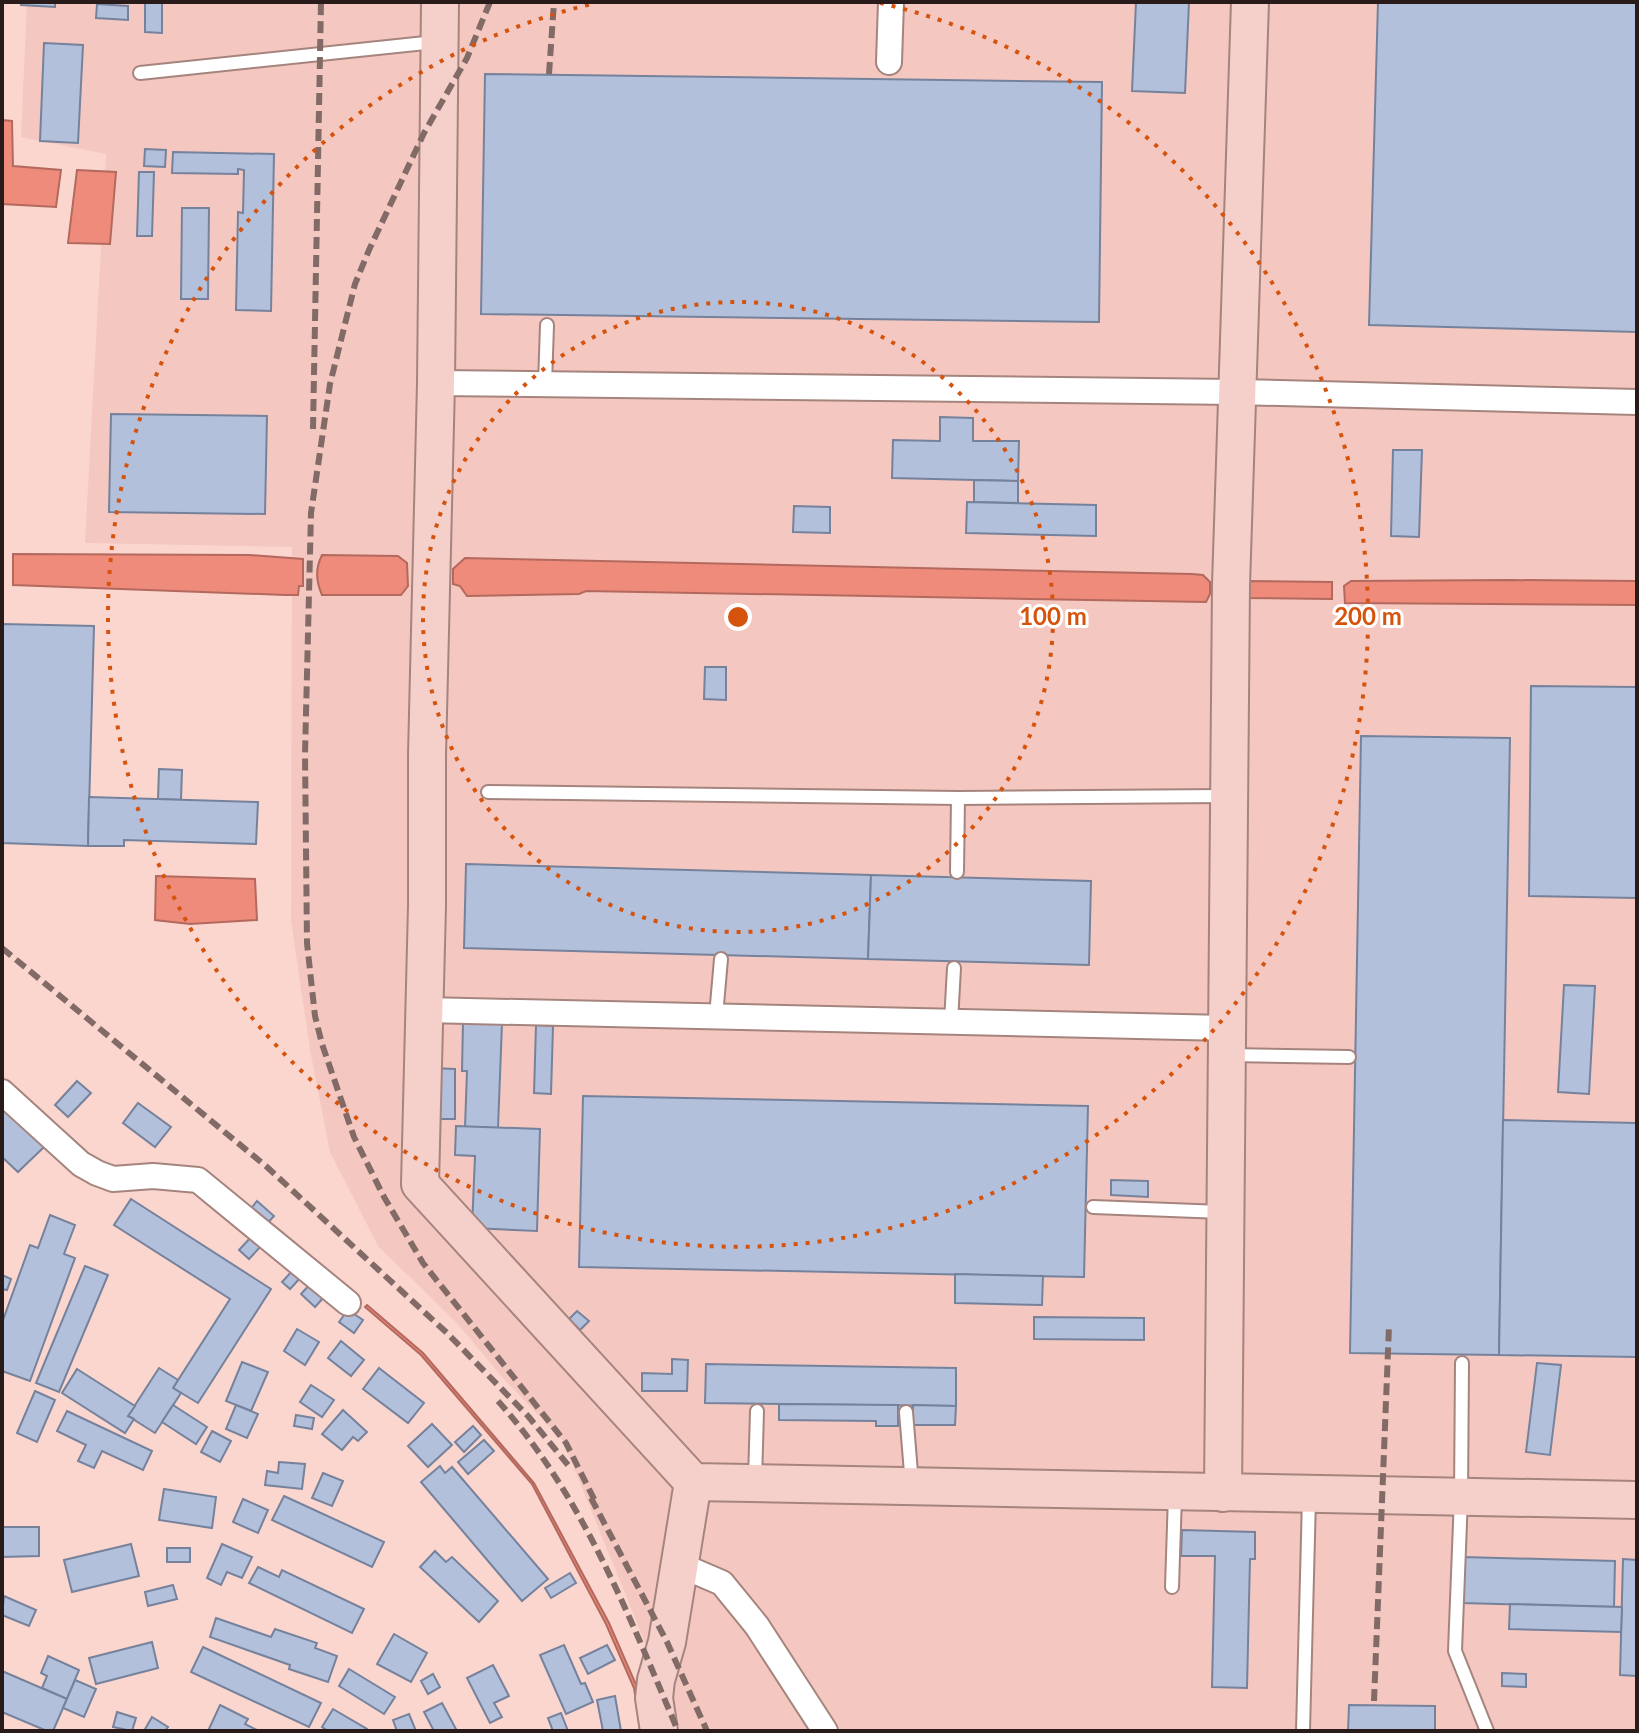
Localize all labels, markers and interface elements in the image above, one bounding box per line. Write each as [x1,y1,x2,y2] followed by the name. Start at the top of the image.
[1019,601,1087,630] text: 100 m
[1334,601,1402,630] text: 200 m
[724,603,752,631] centre of rings

